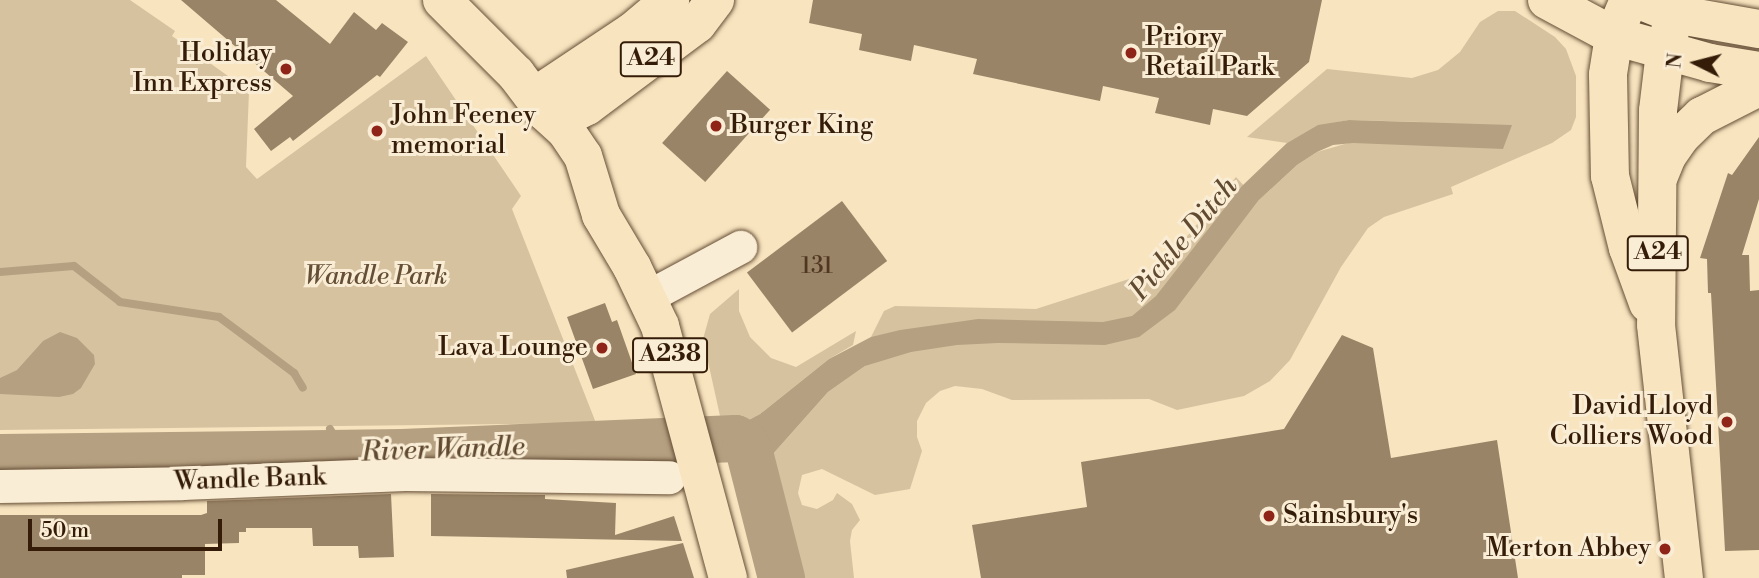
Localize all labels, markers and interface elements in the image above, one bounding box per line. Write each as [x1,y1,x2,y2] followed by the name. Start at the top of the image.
[1145,22,1274,84] place label: Priory Retail Park
[1661,28,1731,98] north arrow
[133,38,272,100] place label: Holiday Inn Express
[620,38,682,80] road number: A24
[1123,45,1139,61] marker: Priory Retail Park
[1662,52,1688,70] text: N
[278,61,294,77] marker: Holiday Inn Express
[391,100,536,162] place label: John Feeney memorial
[730,110,873,142] place label: Burger King
[708,118,724,134] marker: Burger King
[369,123,385,139] marker: John Feeney memorial
[1123,171,1245,307] water label: Pickle Ditch
[1626,232,1690,274] road number: A24
[801,252,833,280] house number: 131
[305,261,447,293] park label: Wandle Park
[438,332,588,364] place label: Lava Lounge
[632,334,708,376] road number: A238
[594,340,610,356] marker: Lava Lounge
[1550,391,1713,452] place label: David Lloyd Colliers Wood
[1719,414,1735,430] marker: David Lloyd Colliers Wood
[361,430,525,470] water label: River Wandle
[173,462,327,498] street label: Wandle Bank
[1283,500,1418,532] place label: Sainsbury's
[32,504,226,548] scale bar
[1261,508,1277,524] marker: Sainsbury's
[41,518,89,544] text: 50 m
[1486,533,1651,565] place label: Merton Abbey
[1657,541,1673,557] marker: Merton Abbey

